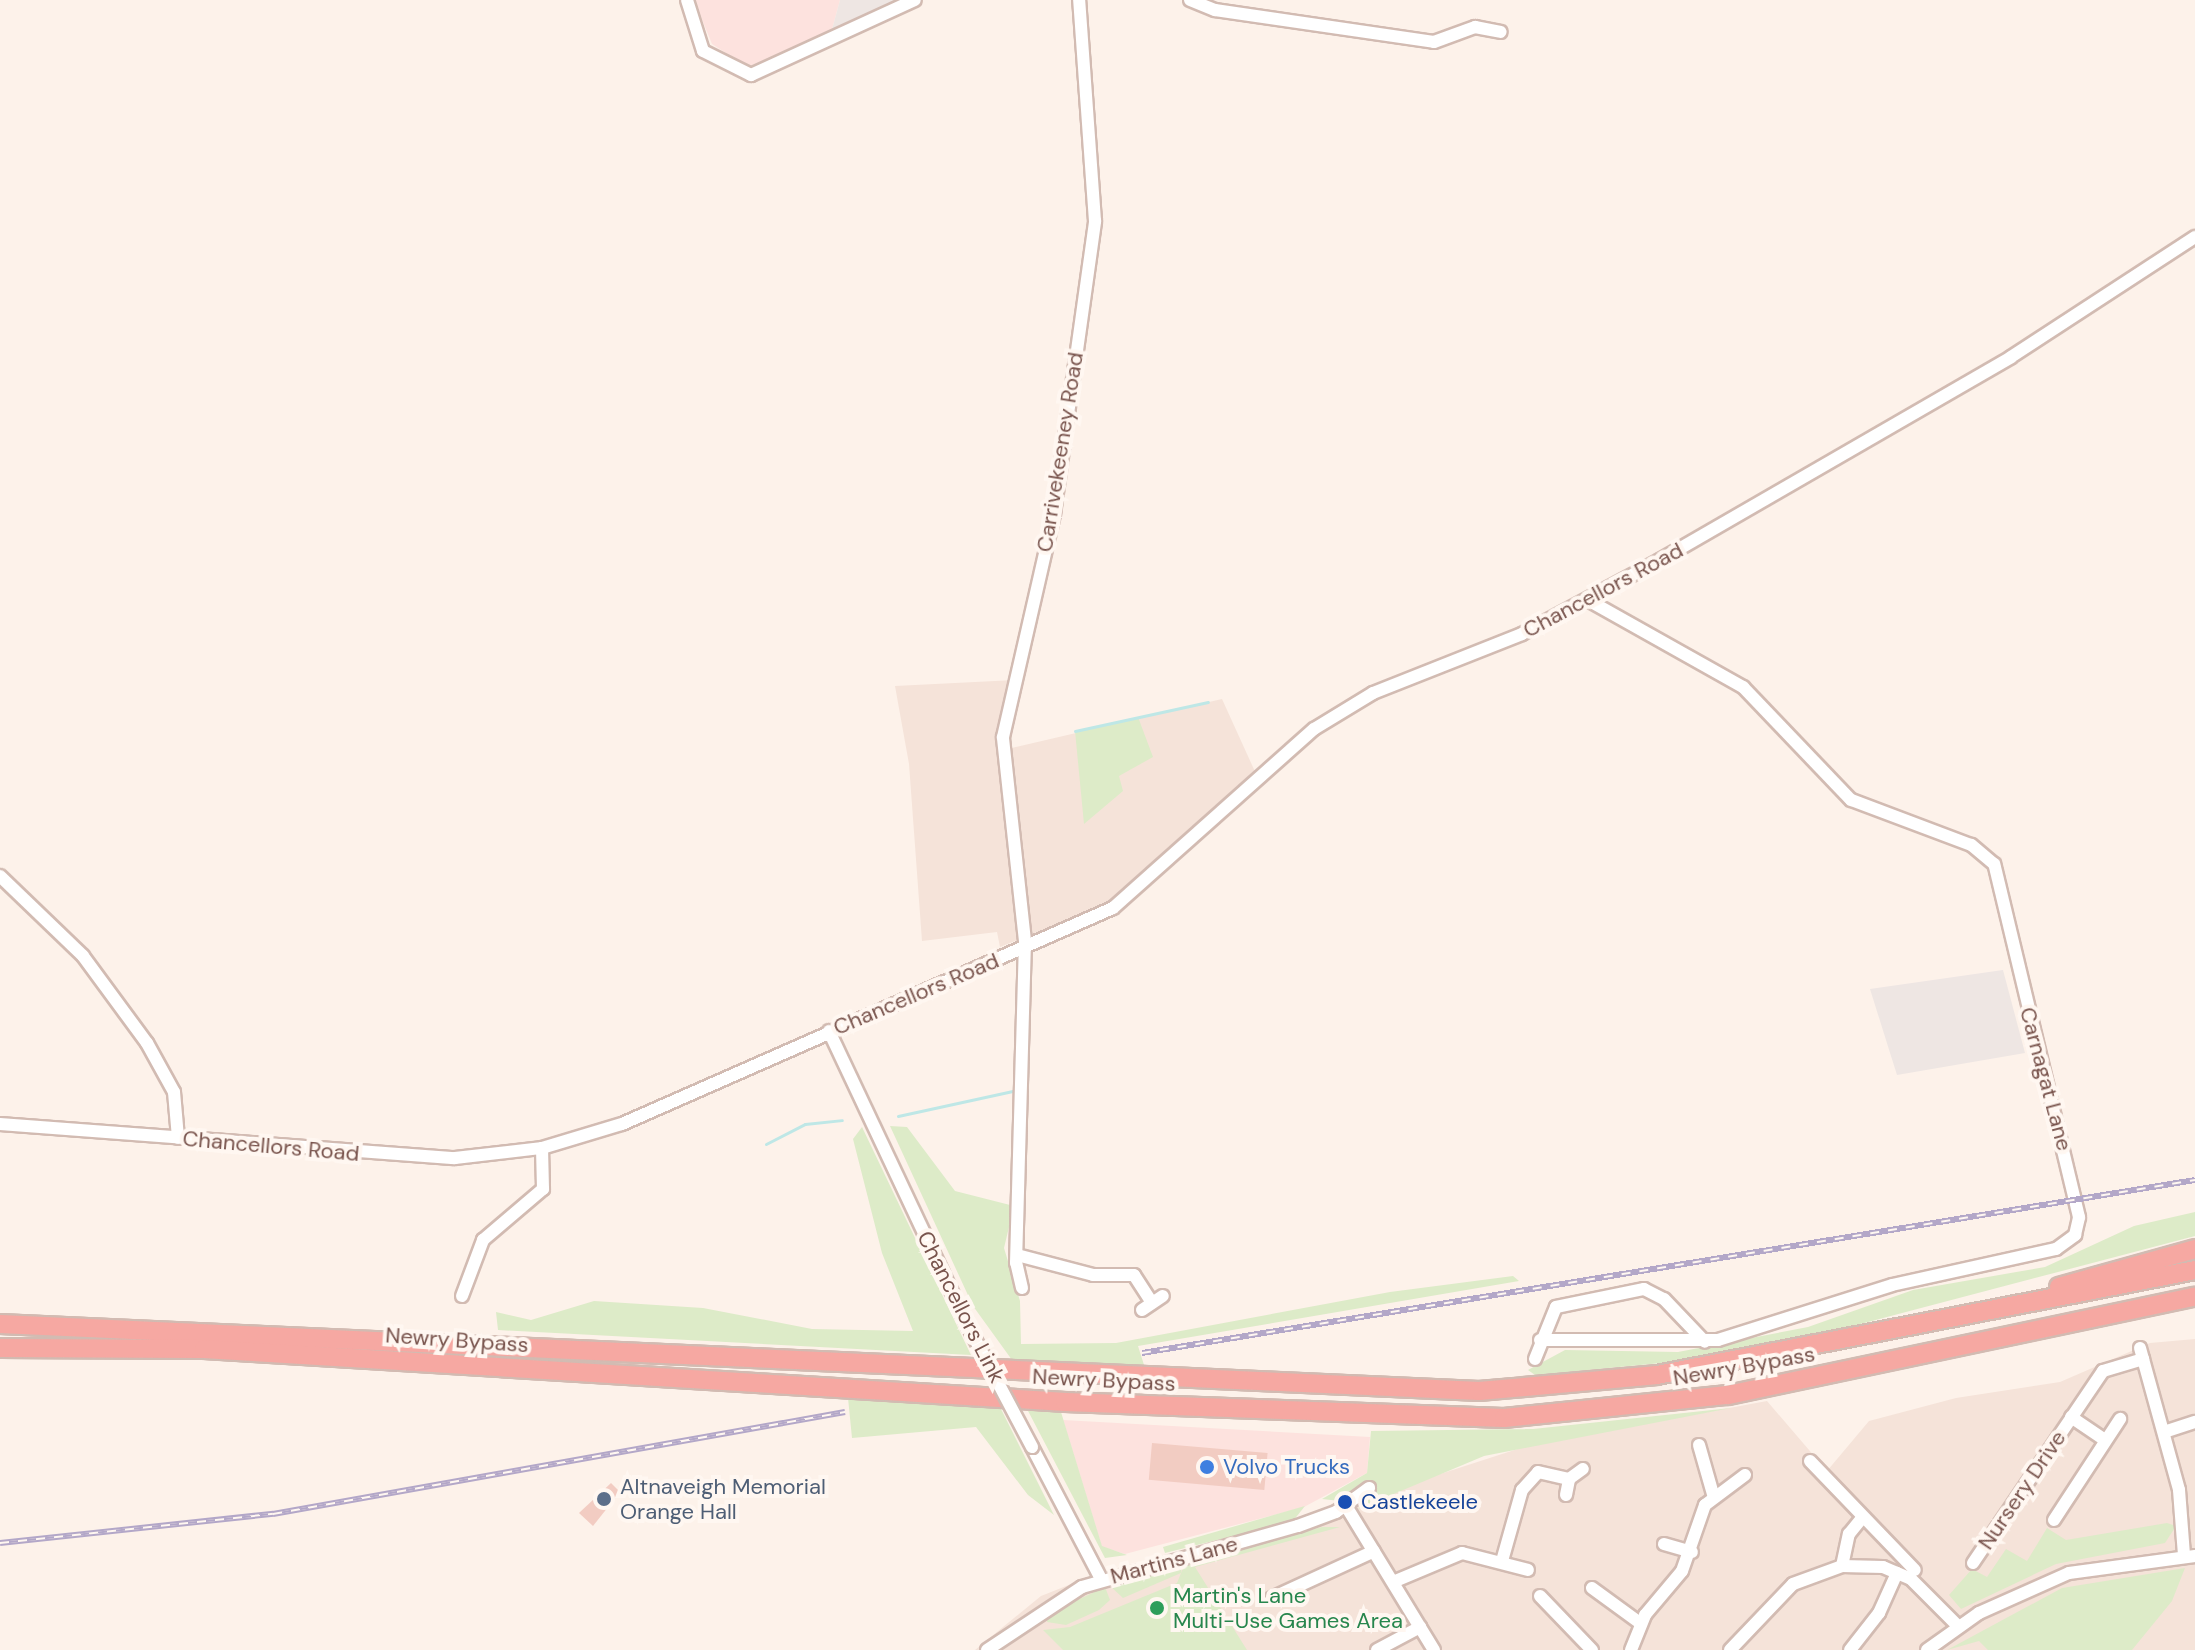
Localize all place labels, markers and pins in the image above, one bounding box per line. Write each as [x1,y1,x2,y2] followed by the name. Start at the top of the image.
[1223,1454,1350,1480] place label: Volvo Trucks
[1198,1458,1216,1476] marker: Volvo Trucks
[620,1473,826,1524] place label: Altnaveigh Memorial Orange Hall
[1361,1489,1478,1515] place label: Castlekeele
[595,1490,613,1508] marker: Altnaveigh Memorial Orange Hall
[1336,1493,1354,1511] marker: Castlekeele
[1173,1582,1403,1634] place label: Martin's Lane Multi-Use Games Area
[1148,1599,1166,1617] marker: Martin's Lane Multi-Use Games Area

